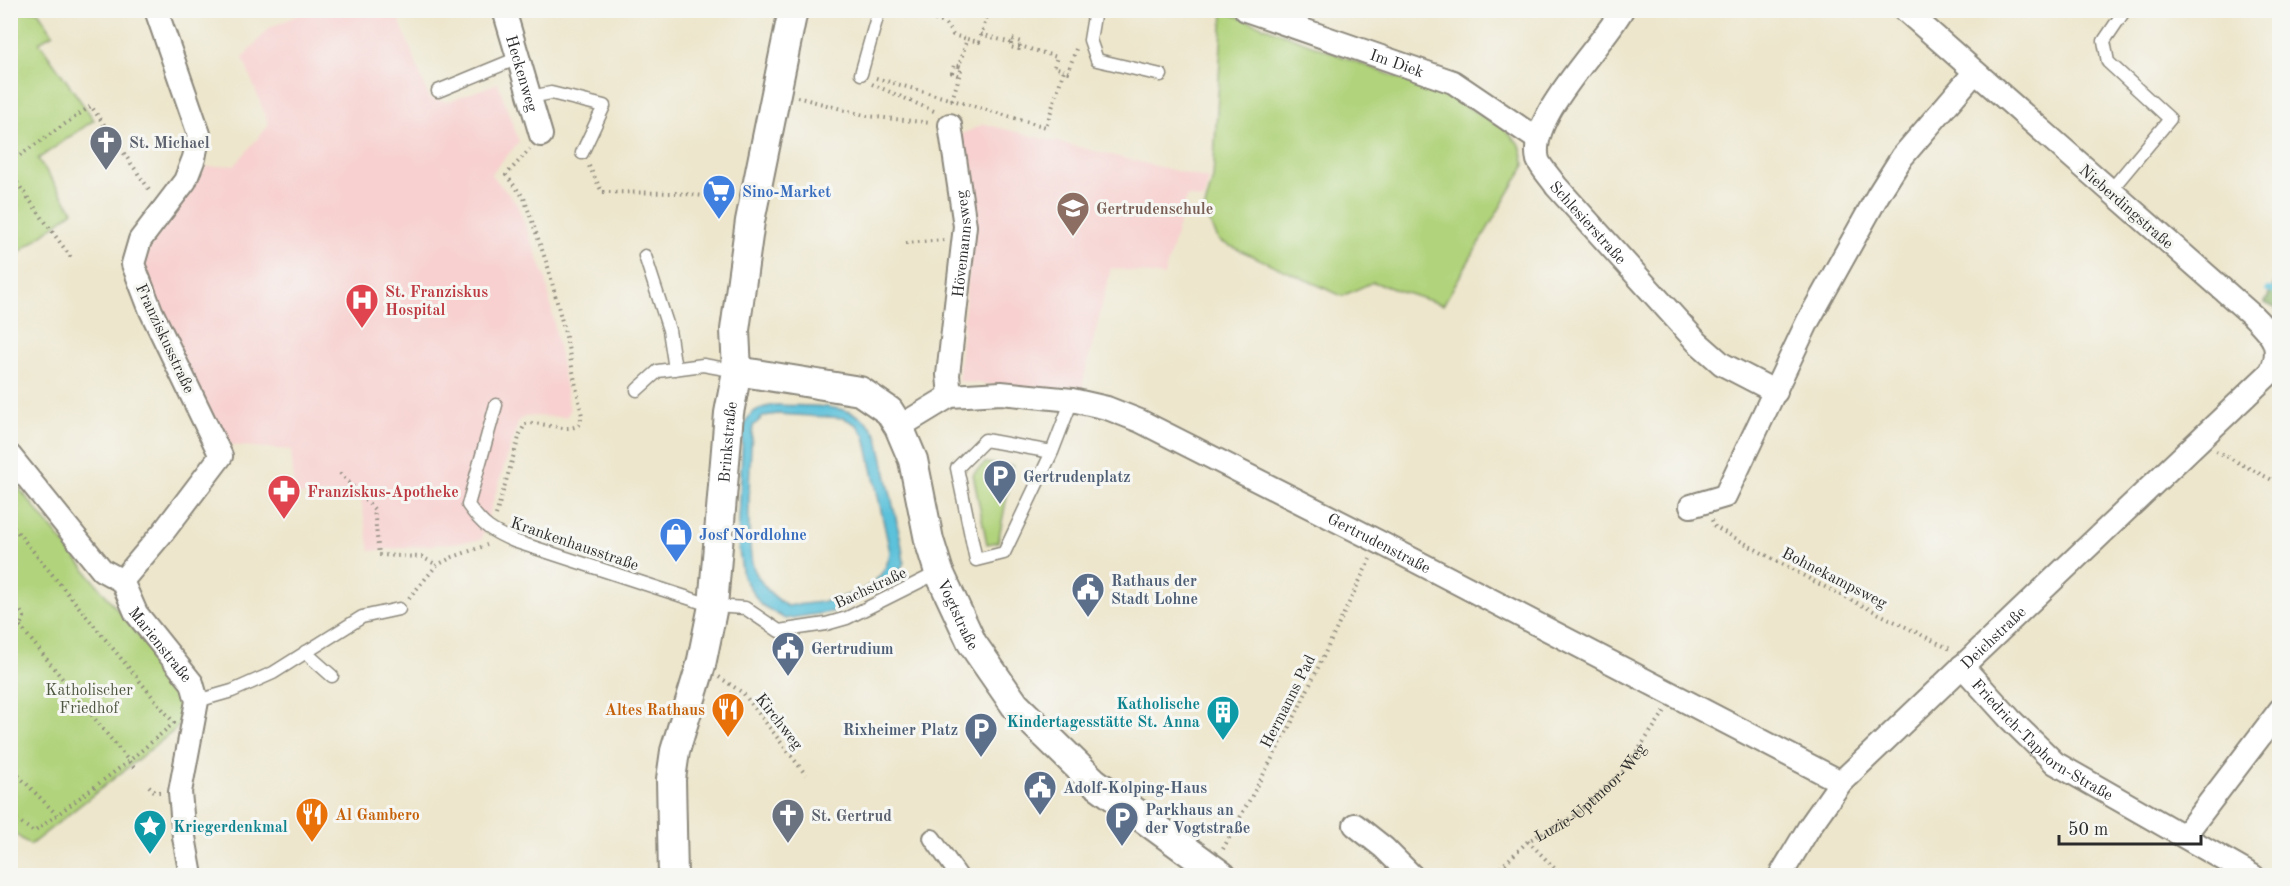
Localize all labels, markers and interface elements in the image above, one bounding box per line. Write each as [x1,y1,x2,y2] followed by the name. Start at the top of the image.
[502,34,540,114] street label: Heckenweg
[1367,48,1426,81] street label: Im Diek
[88,124,124,171] church icon: St. Michael
[129,136,210,152] place label: St. Michael
[2076,162,2176,253] street label: Nieberdingstraße
[701,173,737,220] supermarket icon: Sino-Market
[1546,179,1628,268] street label: Schlesierstraße
[742,185,831,201] place label: Sino-Market
[951,189,975,298] street label: Hövemannsweg
[1055,190,1091,237] school or university icon: Gertrudenschule
[1096,202,1213,218] place label: Gertrudenschule
[132,282,197,396] street label: Franziskusstraße
[344,282,380,329] hospital icon: St. Franziskus Hospital
[385,285,488,319] place label: St. Franziskus Hospital
[717,400,741,483] street label: Brinkstraße
[982,458,1018,505] parking icon: Gertrudenplatz
[1023,470,1131,486] place label: Gertrudenplatz
[266,473,302,520] pharmacy icon: Franziskus-Apotheke
[307,485,459,501] place label: Franziskus-Apotheke
[1324,511,1433,577] street label: Gertrudenstraße
[508,515,640,574] street label: Krankenhausstraße
[658,516,694,563] shop icon: Josf Nordlohne
[699,528,807,544] place label: Josf Nordlohne
[1779,545,1889,612] street label: Bohnekampsweg
[832,565,909,612] street label: Bachstraße
[1070,571,1106,618] public building icon: Rathaus der Stadt Lohne
[1111,574,1198,608] place label: Rathaus der Stadt Lohne
[933,577,980,654] street label: Vogtstraße
[1959,604,2030,673] street label: Deichstraße
[125,605,194,686] street label: Marienstraße
[770,630,806,677] public building icon: Gertrudium
[811,642,894,658] place label: Gertrudium
[1258,653,1319,751] street label: Hermanns Pad
[1968,677,2115,804] street label: Friedrich-Taphorn-Straße
[45,683,133,717] park label: Katholischer Friedhof
[710,691,746,738] restaurant icon: Altes Rathaus
[752,691,805,754] street label: Kirchweg
[1205,694,1241,741] building icon: Katholische Kindertagesstätte St. Anna
[1006,697,1200,731] place label: Katholische Kindertagesstätte St. Anna
[605,703,705,719] place label: Altes Rathaus
[963,711,999,758] parking icon: Rixheimer Platz
[843,723,958,739] place label: Rixheimer Platz
[1532,741,1650,846] street label: Luzie-Uptmoor-Weg
[1022,769,1058,816] public building icon: Adolf-Kolping-Haus
[1063,781,1207,797] place label: Adolf-Kolping-Haus
[294,796,330,843] restaurant icon: Al Gambero
[770,797,806,844] church icon: St. Gertrud
[1104,800,1140,847] parking icon: Parkhaus an der Vogtstraße
[1145,803,1250,837] place label: Parkhaus an der Vogtstraße
[132,808,168,855] place icon: Kriegerdenkmal
[335,808,420,824] place label: Al Gambero
[2059,808,2202,846] scale bar
[811,809,892,825] place label: St. Gertrud
[173,820,288,836] place label: Kriegerdenkmal
[2068,821,2108,839] text: 50 m

